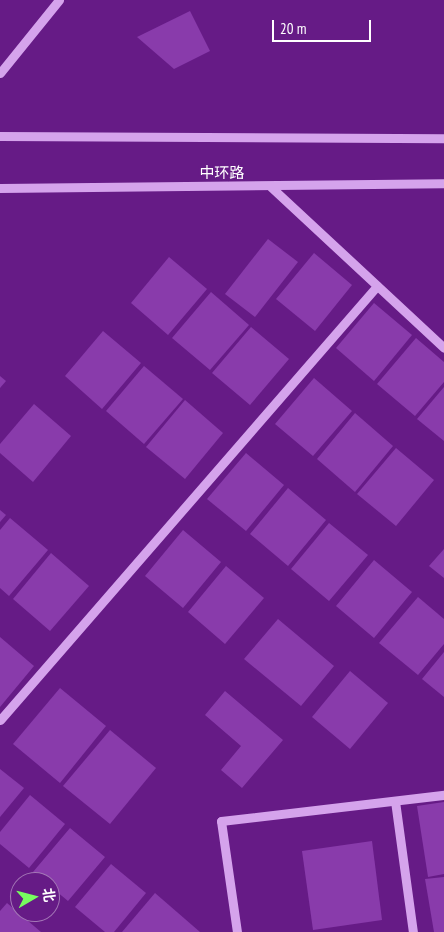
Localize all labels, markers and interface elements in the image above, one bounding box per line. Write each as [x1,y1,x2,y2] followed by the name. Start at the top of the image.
[274,10,373,42] scale bar
[280,19,306,38] text: 20 m
[200,164,244,182] street label: 中环路
[10,872,60,922] north arrow
[39,887,59,903] text: 北

